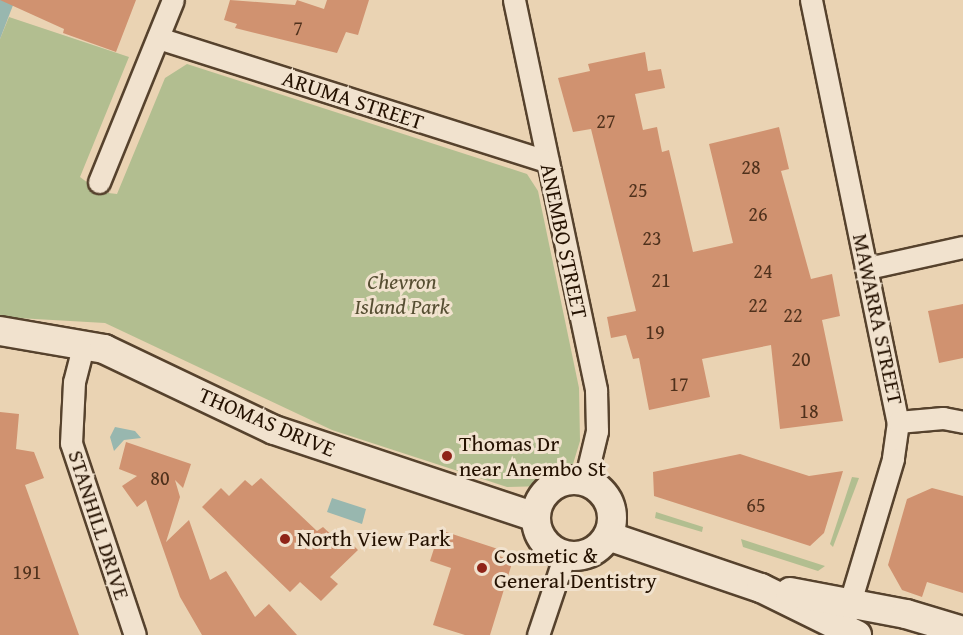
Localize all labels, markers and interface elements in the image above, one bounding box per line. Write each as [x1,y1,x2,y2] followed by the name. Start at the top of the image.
[293,15,303,39] house number: 7
[279,65,427,135] street label: ARUMA STREET
[596,108,616,132] house number: 27
[741,154,761,178] house number: 28
[535,161,593,321] street label: ANEMBO STREET
[628,177,648,201] house number: 25
[748,201,768,225] house number: 26
[642,225,662,249] house number: 23
[847,231,909,407] street label: MAWARRA STREET
[753,258,773,282] house number: 24
[651,267,671,291] house number: 21
[355,268,449,320] park label: Chevron Island Park
[748,292,768,316] house number: 22
[783,302,803,326] house number: 22
[645,319,665,343] house number: 19
[791,346,811,370] house number: 20
[669,371,689,395] house number: 17
[195,381,339,463] street label: THOMAS DRIVE
[799,398,819,422] house number: 18
[459,430,606,482] place label: Thomas Dr near Anembo St
[62,447,136,603] street label: STANHILL DRIVE
[440,449,454,463] marker: Thomas Dr near Anembo St
[150,465,170,489] house number: 80
[746,492,766,516] house number: 65
[297,526,450,552] place label: North View Park
[278,532,292,546] marker: North View Park
[494,542,657,594] place label: Cosmetic & General Dentistry
[13,559,41,583] house number: 191
[475,561,489,575] marker: Cosmetic & General Dentistry

